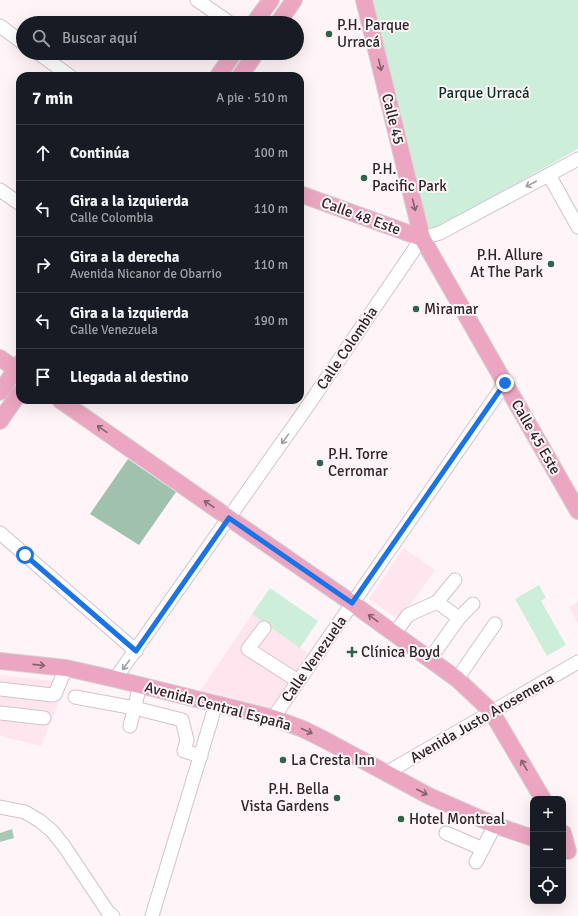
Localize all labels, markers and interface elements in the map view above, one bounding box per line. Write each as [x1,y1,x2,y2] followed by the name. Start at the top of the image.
[16,16,304,60] search box
[337,16,410,51] place label: P.H. Parque Urracá
[30,27,52,49] icon: search
[62,29,137,47] text: Buscar aquí
[324,29,334,39] marker: P.H. Parque Urracá
[377,58,384,71] one-way arrow
[438,84,530,102] park label: Parque Urracá
[32,88,73,109] text: 7 min
[216,90,288,106] text: A pie · 510 m
[378,92,408,146] street label: Calle 45
[32,142,54,164] icon: ahead
[70,144,129,162] text: Continúa
[254,145,288,161] text: 100 m
[372,160,447,195] place label: P.H. Pacific Park
[359,173,369,183] marker: P.H. Pacific Park
[526,181,538,188] one-way arrow
[70,192,189,210] text: Gira a la izquierda
[319,193,403,239] street label: Calle 48 Este
[32,198,54,220] icon: left
[411,198,419,211] one-way arrow
[254,201,288,217] text: 110 m
[70,210,153,226] text: Calle Colombia
[470,246,543,281] place label: P.H. Allure At The Park
[70,248,180,266] text: Gira a la derecha
[32,254,54,276] icon: right
[254,257,288,273] text: 110 m
[546,259,556,269] marker: P.H. Allure At The Park
[70,266,222,282] text: Avenida Nicanor de Obarrio
[424,300,479,318] place label: Miramar
[313,303,381,393] street label: Calle Colombia
[70,304,189,322] text: Gira a la izquierda
[411,304,421,314] marker: Miramar
[32,310,54,332] icon: left
[254,313,288,329] text: 190 m
[70,322,158,338] text: Calle Venezuela
[32,366,54,388] icon: arrive
[70,368,189,386] text: Llegada al destino
[496,374,514,392] route end
[507,397,565,477] street label: Calle 45 Este
[97,425,108,433] one-way arrow
[281,433,289,444] one-way arrow
[328,445,389,480] place label: P.H. Torre Cerromar
[315,458,325,468] marker: P.H. Torre Cerromar
[203,500,214,508] one-way arrow
[16,546,34,564] route start
[278,612,350,706] street label: Calle Venezuela
[368,614,379,622] one-way arrow
[361,643,440,661] place label: Clínica Boyd
[346,646,358,658] marker: Clínica Boyd
[122,659,130,670] one-way arrow
[32,662,45,669] one-way arrow
[407,669,557,767] street label: Avenida Justo Arosemena
[143,678,293,734] street label: Avenida Central España
[301,728,313,735] one-way arrow
[291,751,375,769] place label: La Cresta Inn
[278,755,288,765] marker: La Cresta Inn
[519,759,527,771] one-way arrow
[241,780,329,815] place label: P.H. Bella Vista Gardens
[416,789,428,797] one-way arrow
[332,793,342,803] marker: P.H. Bella Vista Gardens
[530,796,566,904] map controls
[530,796,566,832] button: +
[409,810,505,828] place label: Hotel Montreal
[396,814,406,824] marker: Hotel Montreal
[530,832,566,868] button: −
[530,868,566,904] button: locate

